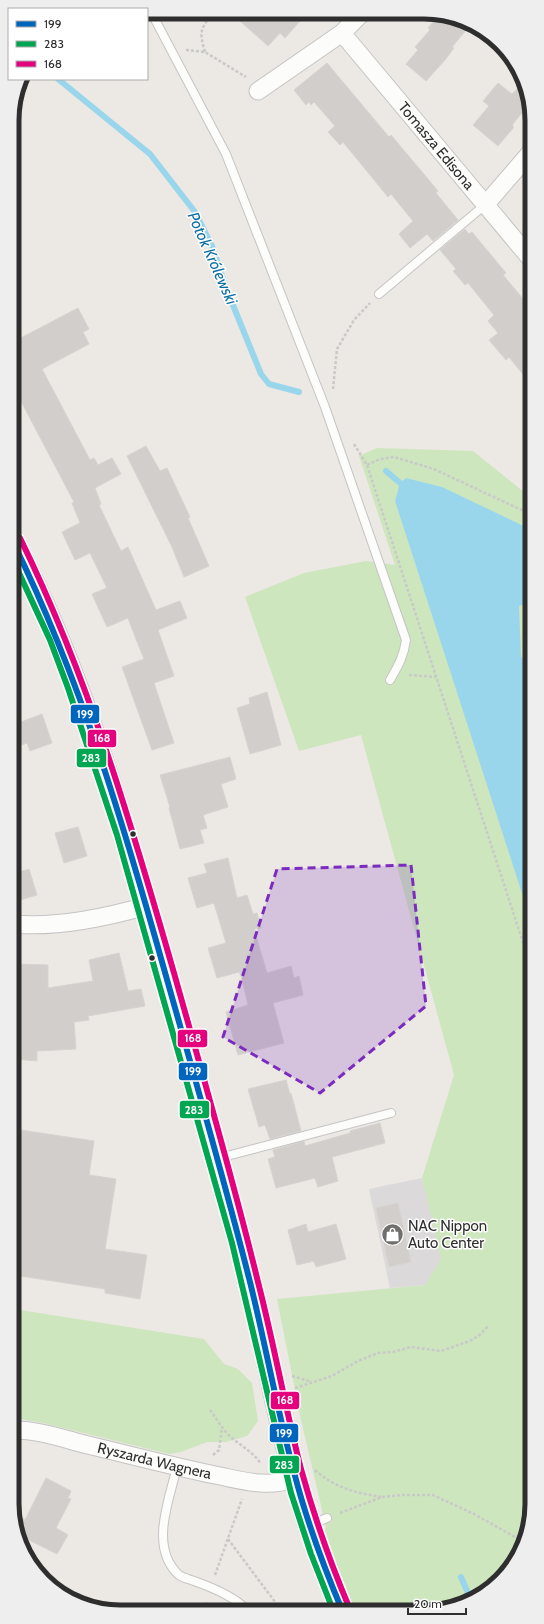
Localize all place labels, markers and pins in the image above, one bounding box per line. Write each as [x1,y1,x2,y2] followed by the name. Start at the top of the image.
[128,829,138,839] unlabelled marker
[147,953,157,963] unlabelled marker
[408,1217,487,1252] place label: NAC Nippon Auto Center
[380,1222,406,1248] shop icon: NAC Nippon Auto Center

